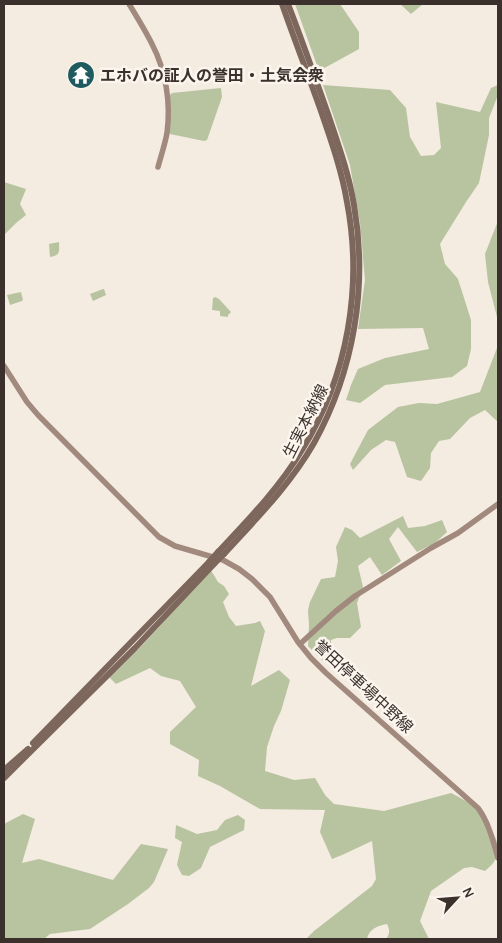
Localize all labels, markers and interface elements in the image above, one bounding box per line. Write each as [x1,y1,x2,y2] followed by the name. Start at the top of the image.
[66,60,96,90] temple icon: エホバの証人の誉田・土気会衆
[100,66,324,85] place label: エホバの証人の誉田・土気会衆
[279,381,332,461] street label: 生実本納線
[310,636,417,737] street label: 誉田停車場中野線
[432,873,482,923] north arrow
[458,884,478,901] text: N

